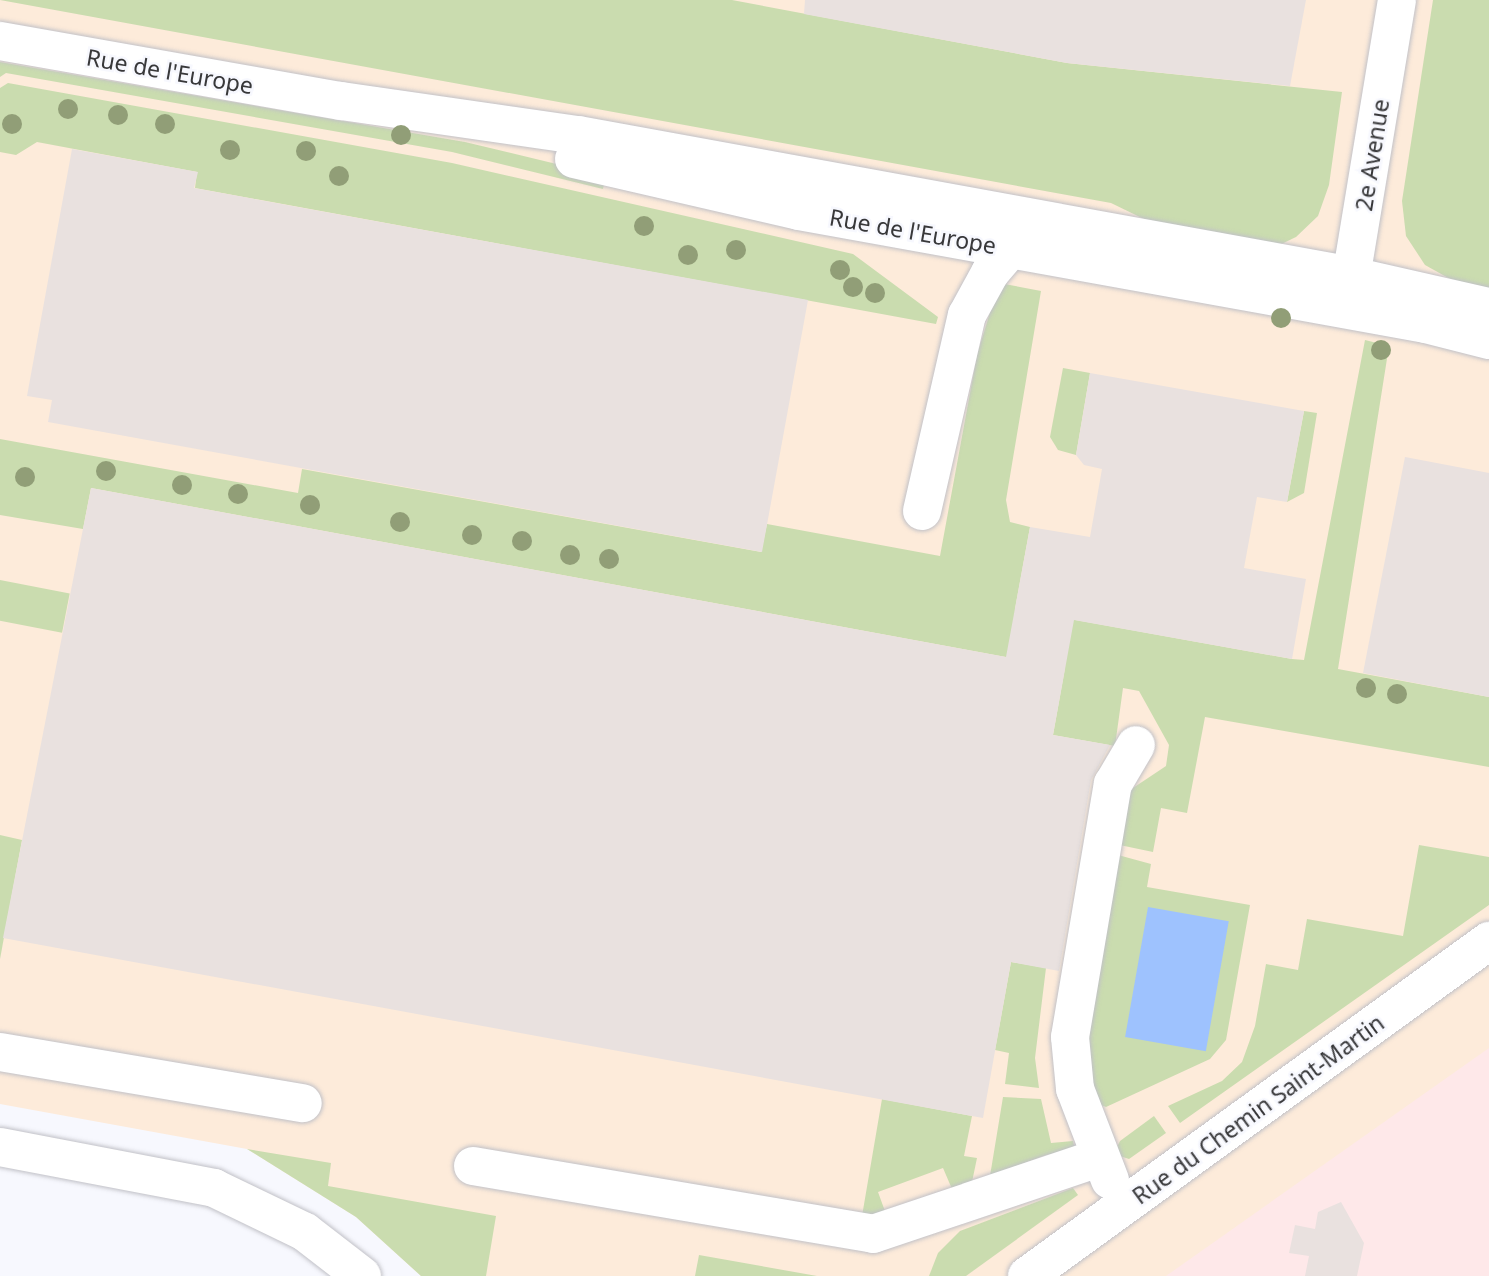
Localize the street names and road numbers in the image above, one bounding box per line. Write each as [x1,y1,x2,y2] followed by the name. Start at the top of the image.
[85,43,255,99] street label: Rue de l'Europe
[1350,97,1394,213] street label: 2e Avenue
[828,203,998,259] street label: Rue de l'Europe
[1127,1008,1389,1210] street label: Rue du Chemin Saint-Martin

